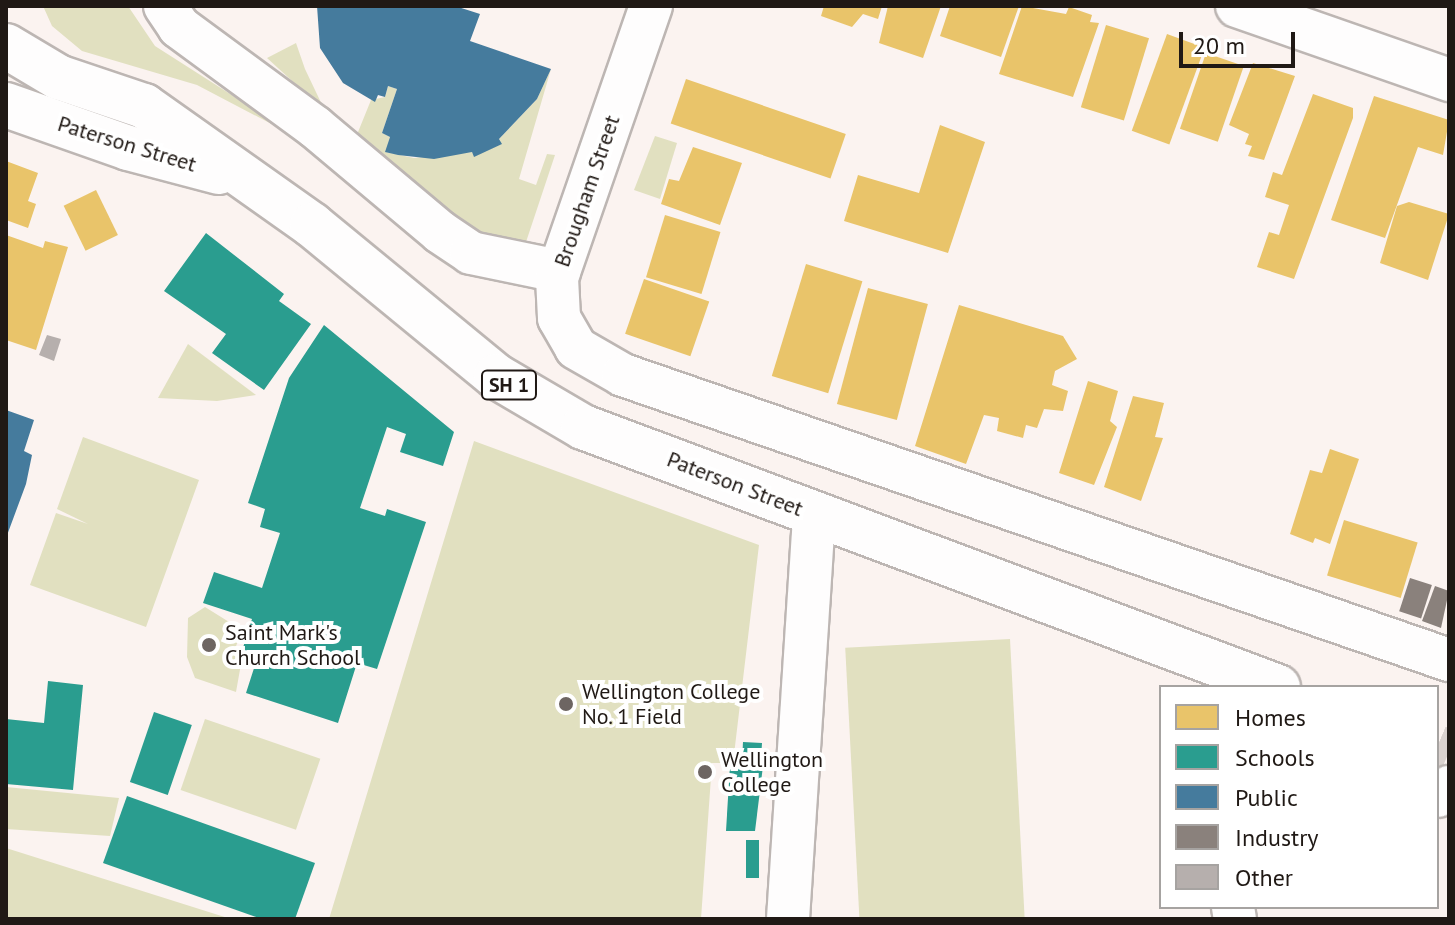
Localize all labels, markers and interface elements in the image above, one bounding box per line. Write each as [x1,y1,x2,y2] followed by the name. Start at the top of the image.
[1183,16,1299,66] scale bar
[1193,30,1245,61] text: 20 m
[55,110,199,178] street label: Paterson Street
[549,112,625,270] street label: Brougham Street
[479,369,539,401] road number: SH 1
[663,446,807,522] street label: Paterson Street
[225,619,360,670] place label: Saint Mark's Church School
[200,636,218,654] marker: Saint Mark's Church School
[582,678,760,730] place label: Wellington College No. 1 Field
[1159,685,1439,909] legend
[557,695,575,713] marker: Wellington College No. 1 Field
[1235,702,1306,733] text: Homes
[1235,742,1315,773] text: Schools
[721,746,823,798] place label: Wellington College
[696,763,714,781] marker: Wellington College
[1235,782,1298,813] text: Public
[1235,822,1319,853] text: Industry
[1235,862,1293,893] text: Other

